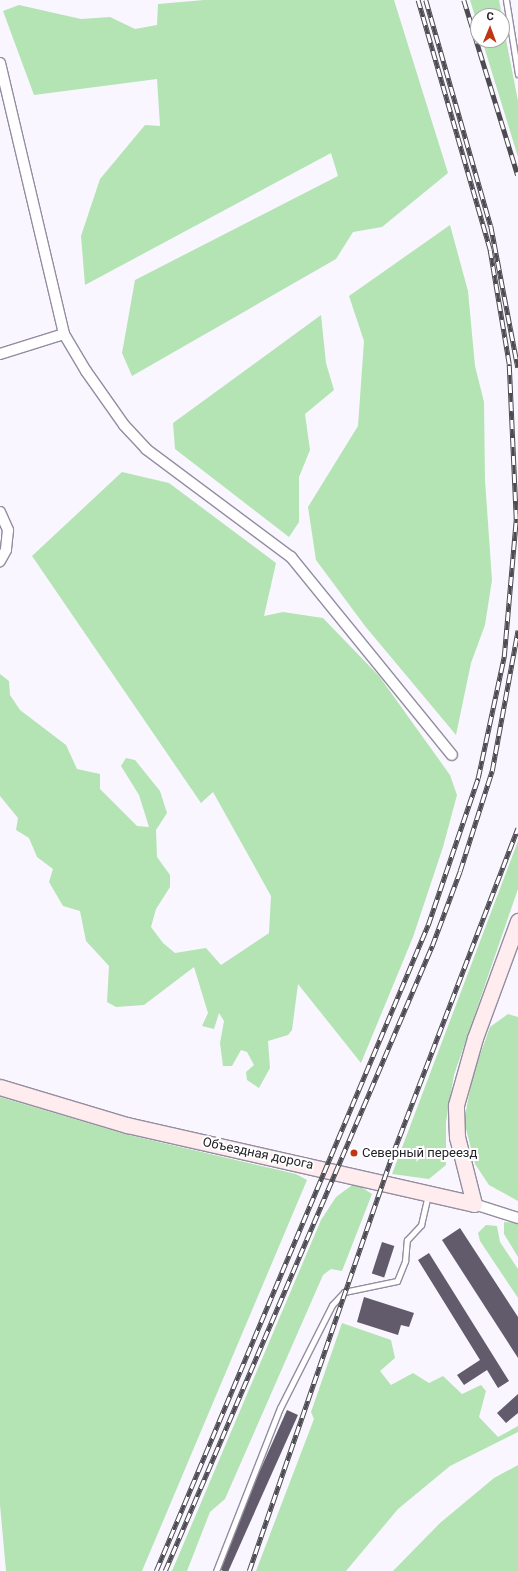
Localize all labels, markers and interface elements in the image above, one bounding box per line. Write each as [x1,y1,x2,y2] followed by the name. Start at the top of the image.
[470,8,510,48] north arrow
[486,10,494,23] text: С
[201,1135,315,1173] street label: Объездная дорога
[362,1145,477,1161] place label: Северный переезд
[349,1148,359,1158] marker: Северный переезд

